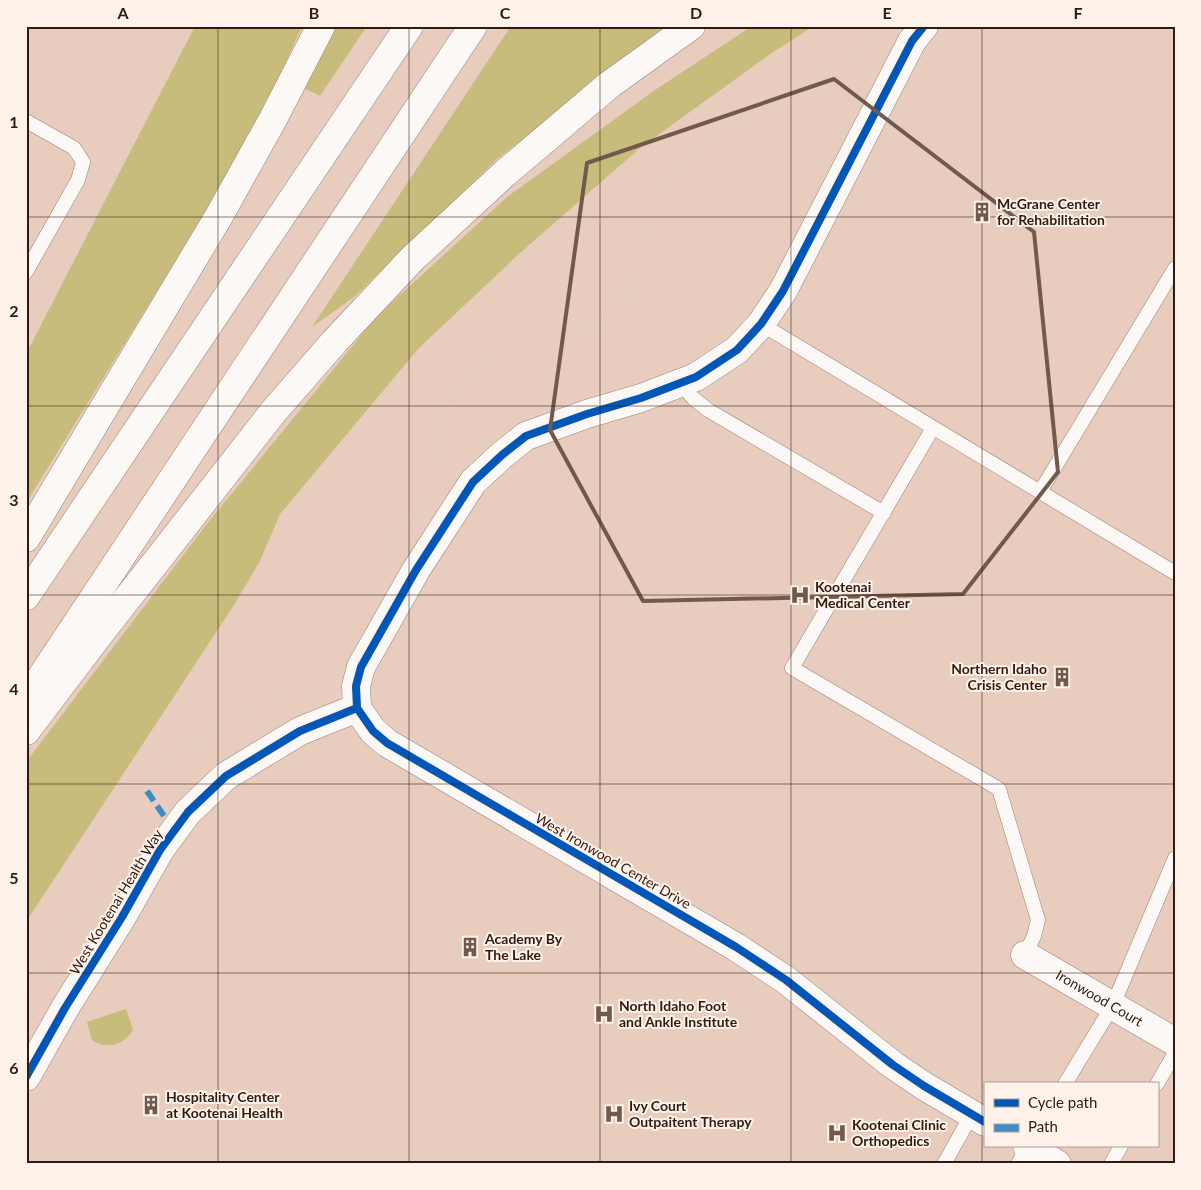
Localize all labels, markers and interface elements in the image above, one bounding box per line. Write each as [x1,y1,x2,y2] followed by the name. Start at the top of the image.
[116,3,129,22] text: A
[309,3,319,22] text: B
[500,3,511,22] text: C
[690,3,702,22] text: D
[882,3,892,22] text: E
[1073,3,1083,22] text: F
[9,112,19,131] text: 1
[997,195,1105,228] place label: McGrane Center for Rehabilitation
[971,201,993,223] building icon: McGrane Center for Rehabilitation
[9,301,19,320] text: 2
[9,490,19,509] text: 3
[815,578,911,611] place label: Kootenai Medical Center
[789,584,811,606] hospital icon: Kootenai Medical Center
[951,660,1048,693] place label: Northern Idaho Crisis Center
[1051,666,1073,688] building icon: Northern Idaho Crisis Center
[9,679,19,698] text: 4
[532,809,694,912] street label: West Ironwood Center Drive
[65,825,166,977] street label: West Kootenai Health Way
[9,868,19,887] text: 5
[484,930,563,963] place label: Academy By The Lake
[459,936,481,958] building icon: Academy By The Lake
[1053,966,1146,1030] street label: Ironwood Court
[619,997,738,1030] place label: North Idaho Foot and Ankle Institute
[593,1003,615,1025] hospital icon: North Idaho Foot and Ankle Institute
[9,1058,19,1077] text: 6
[984,1082,1158,1148] legend
[166,1088,283,1121] place label: Hospitality Center at Kootenai Health
[1028,1093,1097,1111] text: Cycle path
[140,1094,162,1116] building icon: Hospitality Center at Kootenai Health
[629,1097,752,1130] place label: Ivy Court Outpaitent Therapy
[603,1103,625,1125] hospital icon: Ivy Court Outpaitent Therapy
[852,1116,946,1149] place label: Kootenai Clinic Orthopedics
[1028,1117,1058,1135] text: Path
[826,1122,848,1144] hospital icon: Kootenai Clinic Orthopedics

